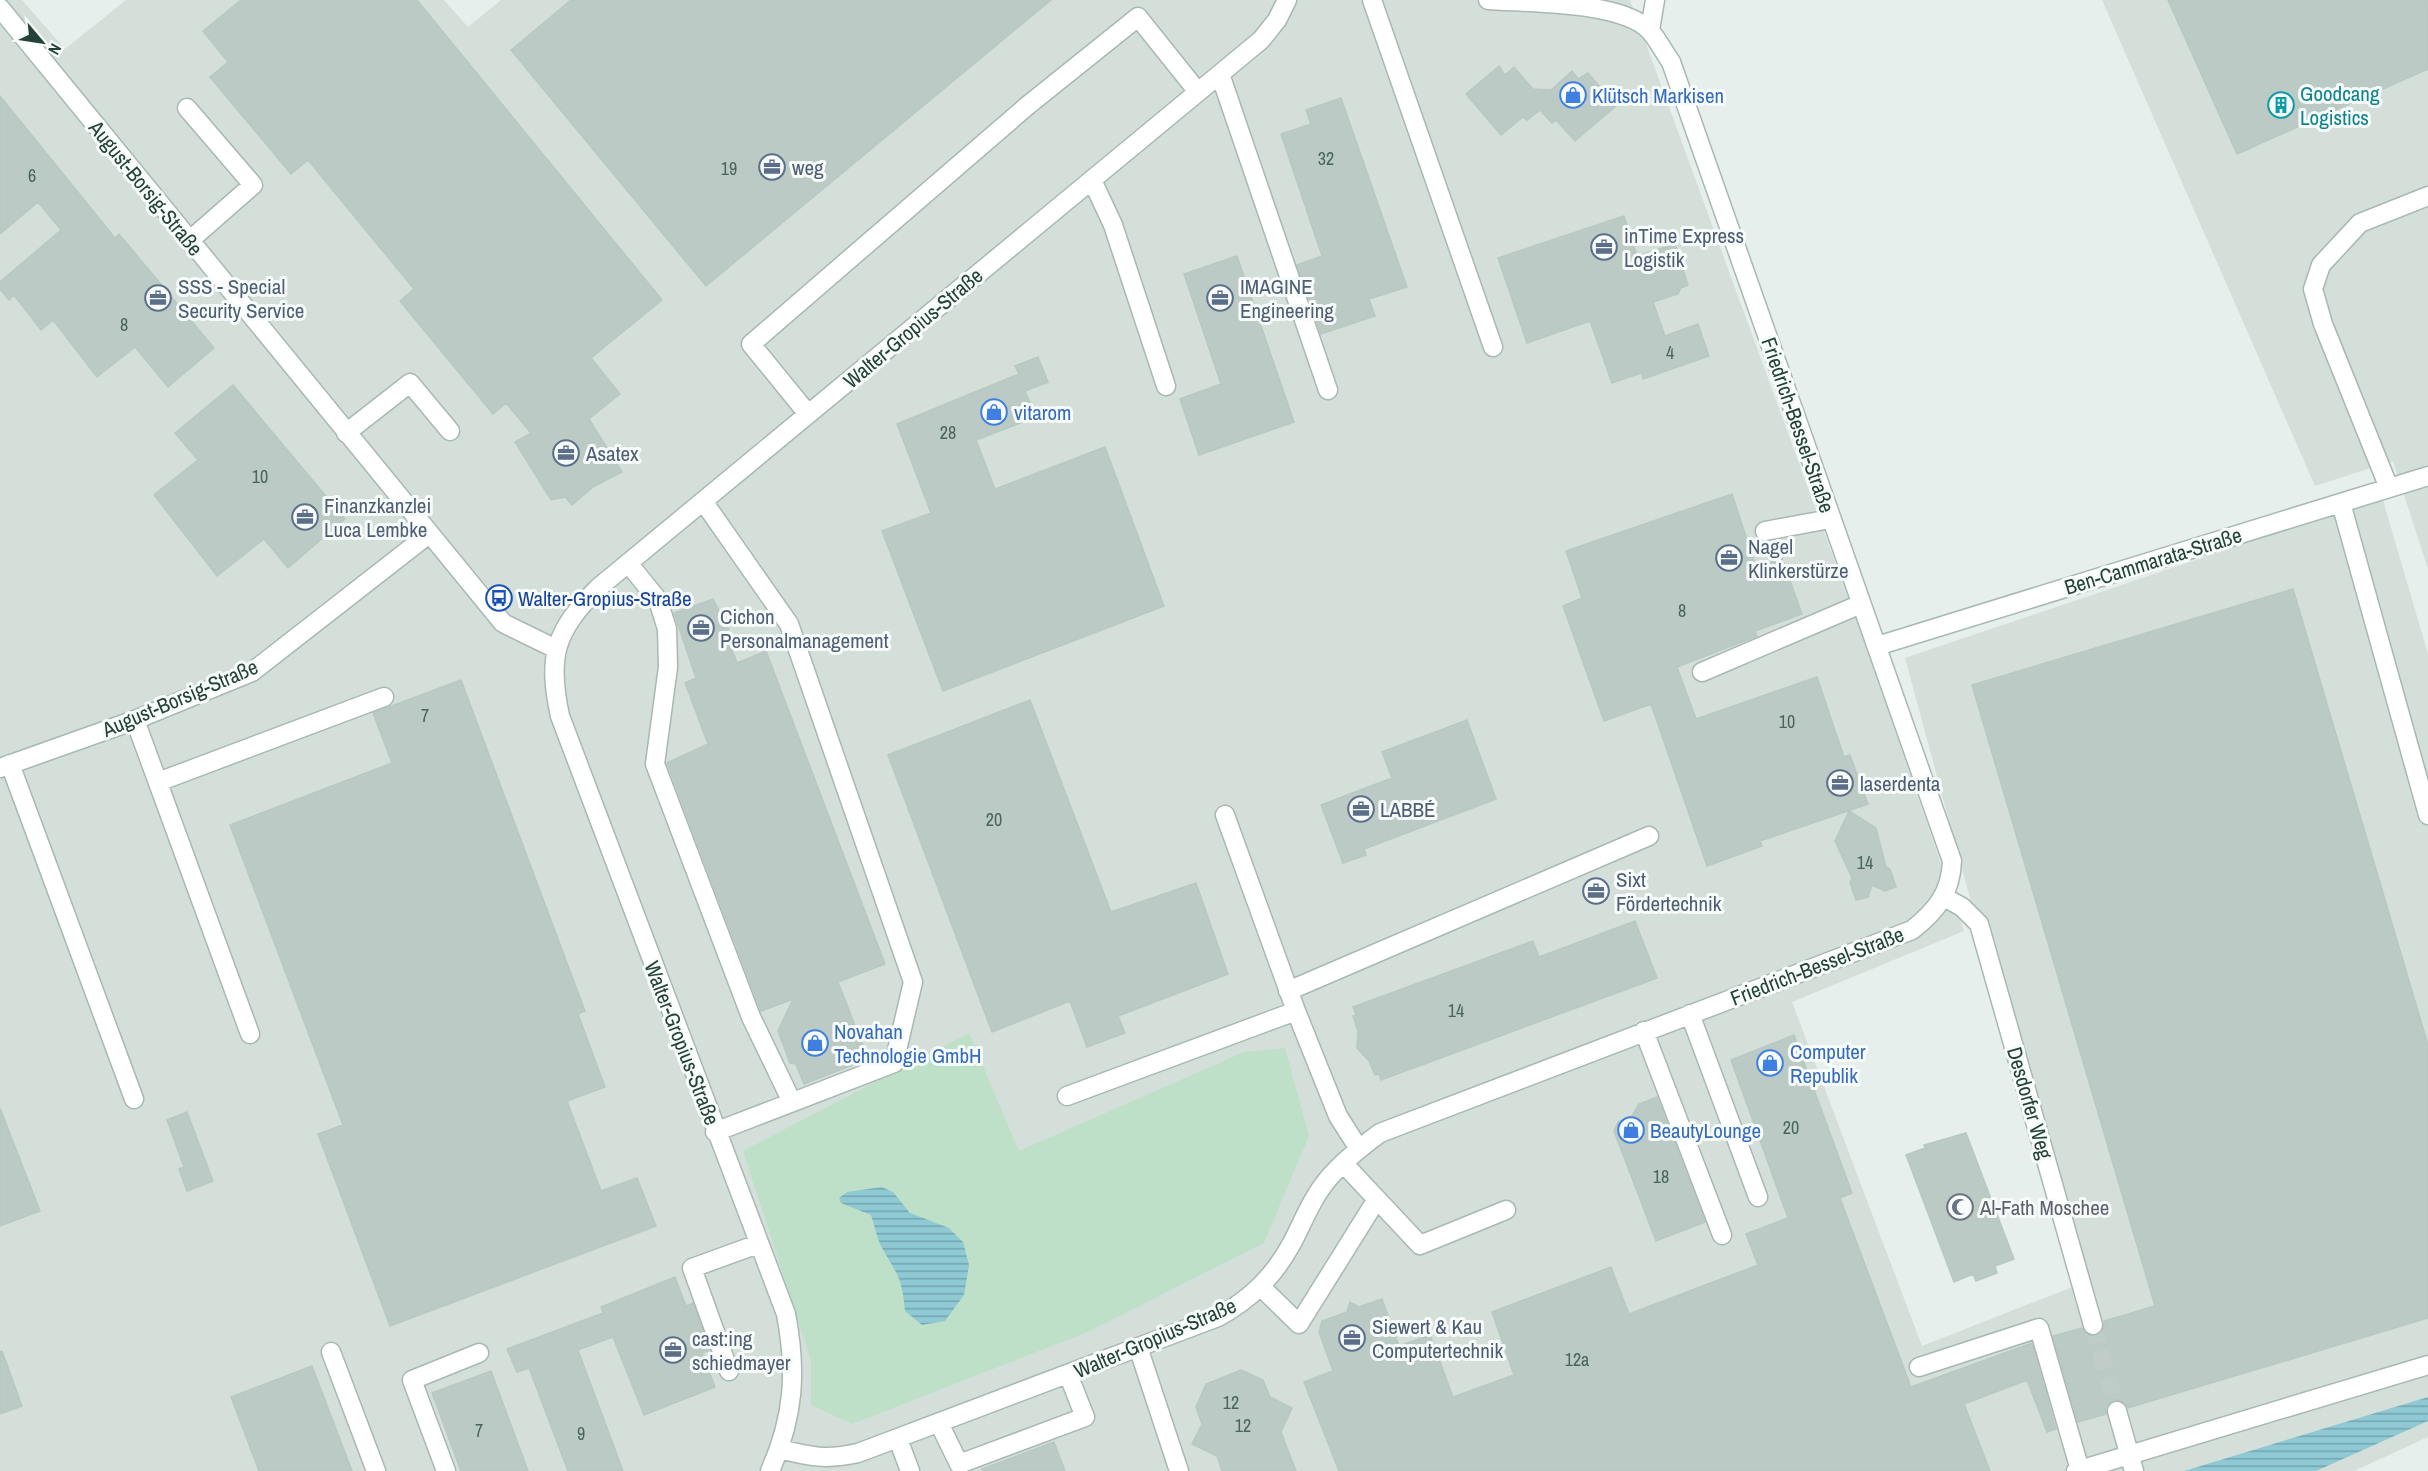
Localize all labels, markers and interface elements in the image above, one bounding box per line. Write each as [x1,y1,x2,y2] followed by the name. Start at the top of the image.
[12,12,72,72] north arrow
[43,40,67,59] text: N
[2300,79,2380,132] place label: Goodcang Logistics
[1558,80,1588,110] shop icon: Klütsch Markisen
[1592,81,1724,110] place label: Klütsch Markisen
[2266,90,2296,120] building icon: Goodcang Logistics
[82,113,210,262] street label: August-Borsig-Straße
[1318,146,1334,171] house number: 32
[757,152,787,182] office icon: weg
[792,153,824,182] place label: weg
[721,156,737,181] house number: 19
[28,163,36,188] house number: 6
[1624,221,1744,274] place label: inTime Express Logistik
[1589,232,1619,262] office icon: inTime Express Logistik
[837,261,989,395] street label: Walter-Gropius-Straße
[178,272,304,325] place label: SSS - Special Security Service
[1240,272,1334,325] place label: IMAGINE Engineering
[143,283,173,313] office icon: SSS - Special Security Service
[1205,283,1235,313] office icon: IMAGINE Engineering
[120,312,128,337] house number: 8
[1754,333,1842,517] street label: Friedrich-Bessel-Straße
[1666,340,1674,365] house number: 4
[979,397,1009,427] shop icon: vitarom
[1014,398,1071,427] place label: vitarom
[940,420,956,445] house number: 28
[551,438,581,468] office icon: Asatex
[585,439,639,468] place label: Asatex
[252,464,268,489] house number: 10
[324,491,431,544] place label: Finanzkanzlei Luca Lembke
[290,502,320,532] office icon: Finanzkanzlei Luca Lembke
[2061,520,2245,602] street label: Ben-Cammarata-Straße
[1748,532,1849,585] place label: Nagel Klinkerstürze
[1714,543,1744,573] office icon: Nagel Klinkerstürze
[484,583,514,613] bus stop icon: Walter-Gropius-Straße
[518,584,692,613] place label: Walter-Gropius-Straße
[1678,598,1686,623] house number: 8
[720,602,889,655] place label: Cichon Personalmanagement
[686,613,716,643] office icon: Cichon Personalmanagement
[97,652,262,744] street label: August-Borsig-Straße
[421,703,429,728] house number: 7
[1779,709,1795,734] house number: 10
[1825,768,1855,798] office icon: laserdenta
[1860,769,1941,798] place label: laserdenta
[1346,794,1376,824] office icon: LABBÉ
[1380,795,1436,824] place label: LABBÉ
[986,807,1002,832] house number: 20
[1857,850,1873,875] house number: 14
[1616,865,1722,918] place label: Sixt Fördertechnik
[1581,876,1611,906] office icon: Sixt Fördertechnik
[1726,920,1908,1012] street label: Friedrich-Bessel-Straße
[637,957,727,1129] street label: Walter-Gropius-Straße
[1448,998,1464,1023] house number: 14
[834,1017,981,1070] place label: Novahan Technologie GmbH
[800,1028,830,1058] shop icon: Novahan Technologie GmbH
[1790,1037,1866,1090] place label: Computer Republik
[2000,1043,2060,1163] street label: Desdorfer Weg
[1755,1048,1785,1078] shop icon: Computer Republik
[1616,1115,1646,1145] shop icon: BeautyLounge
[1783,1115,1799,1140] house number: 20
[1650,1116,1761,1145] place label: BeautyLounge
[1653,1164,1669,1189] house number: 18
[1945,1192,1975,1222] mosque icon: Al-Fath Moschee
[1979,1193,2109,1222] place label: Al-Fath Moschee
[1069,1291,1241,1385] street label: Walter-Gropius-Straße
[1372,1312,1504,1365] place label: Siewert & Kau Computertechnik
[1337,1323,1367,1353] office icon: Siewert & Kau Computertechnik
[692,1324,791,1377] place label: cast:ing schiedmayer
[658,1335,688,1365] office icon: cast:ing schiedmayer
[1565,1347,1589,1372] house number: 12a
[1223,1390,1239,1415] house number: 12
[1235,1413,1251,1438] house number: 12
[475,1418,483,1443] house number: 7
[577,1421,585,1446] house number: 9

